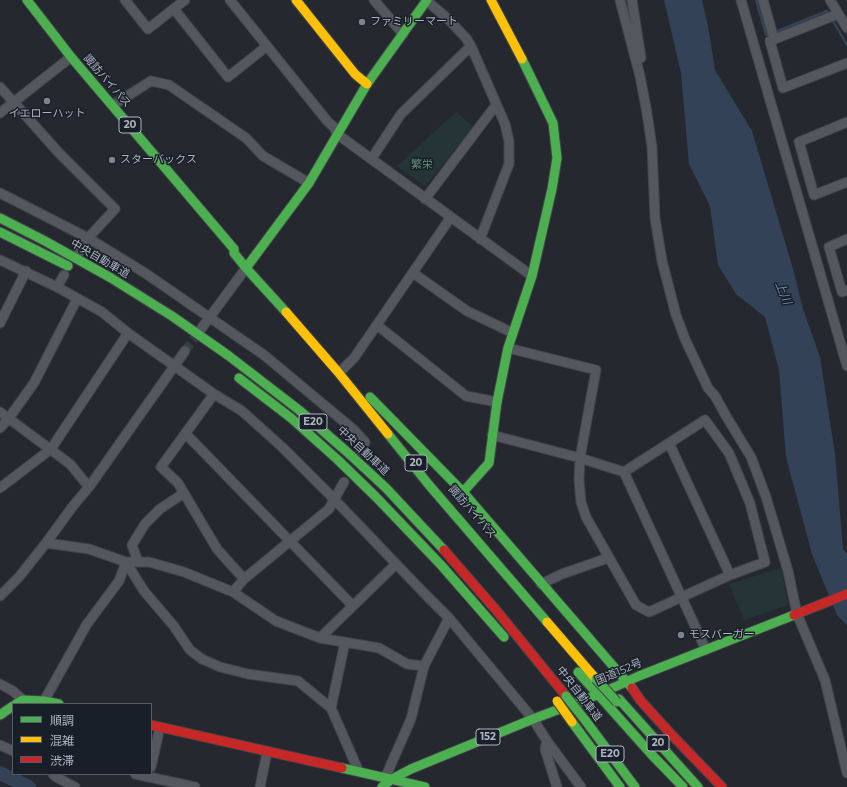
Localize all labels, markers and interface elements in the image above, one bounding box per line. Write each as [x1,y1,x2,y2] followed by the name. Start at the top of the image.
[370,15,458,29] place label: ファミリーマート
[357,17,367,27] marker: ファミリーマート
[80,52,134,110] street label: 諏訪バイパス
[42,96,52,106] marker: イエローハット
[9,107,85,121] place label: イエローハット
[119,117,141,133] road number: 20
[120,153,197,167] place label: スターバックス
[107,155,117,165] marker: スターバックス
[411,158,433,172] park label: 繁栄
[68,237,132,281] street label: 中央自動車道
[772,279,794,307] water label: 上川
[299,414,327,430] road number: E20
[334,424,392,478] street label: 中央自動車道
[405,455,427,471] road number: 20
[445,483,499,541] street label: 諏訪バイパス
[689,628,755,642] place label: モスバーガー
[676,630,686,640] marker: モスバーガー
[594,656,644,688] street label: 国道152号
[553,664,605,724] street label: 中央自動車道
[12,703,152,775] legend
[50,713,74,728] text: 順調
[476,729,500,745] road number: 152
[50,733,74,748] text: 混雑
[647,735,669,751] road number: 20
[596,746,624,762] road number: E20
[50,753,74,768] text: 渋滞

